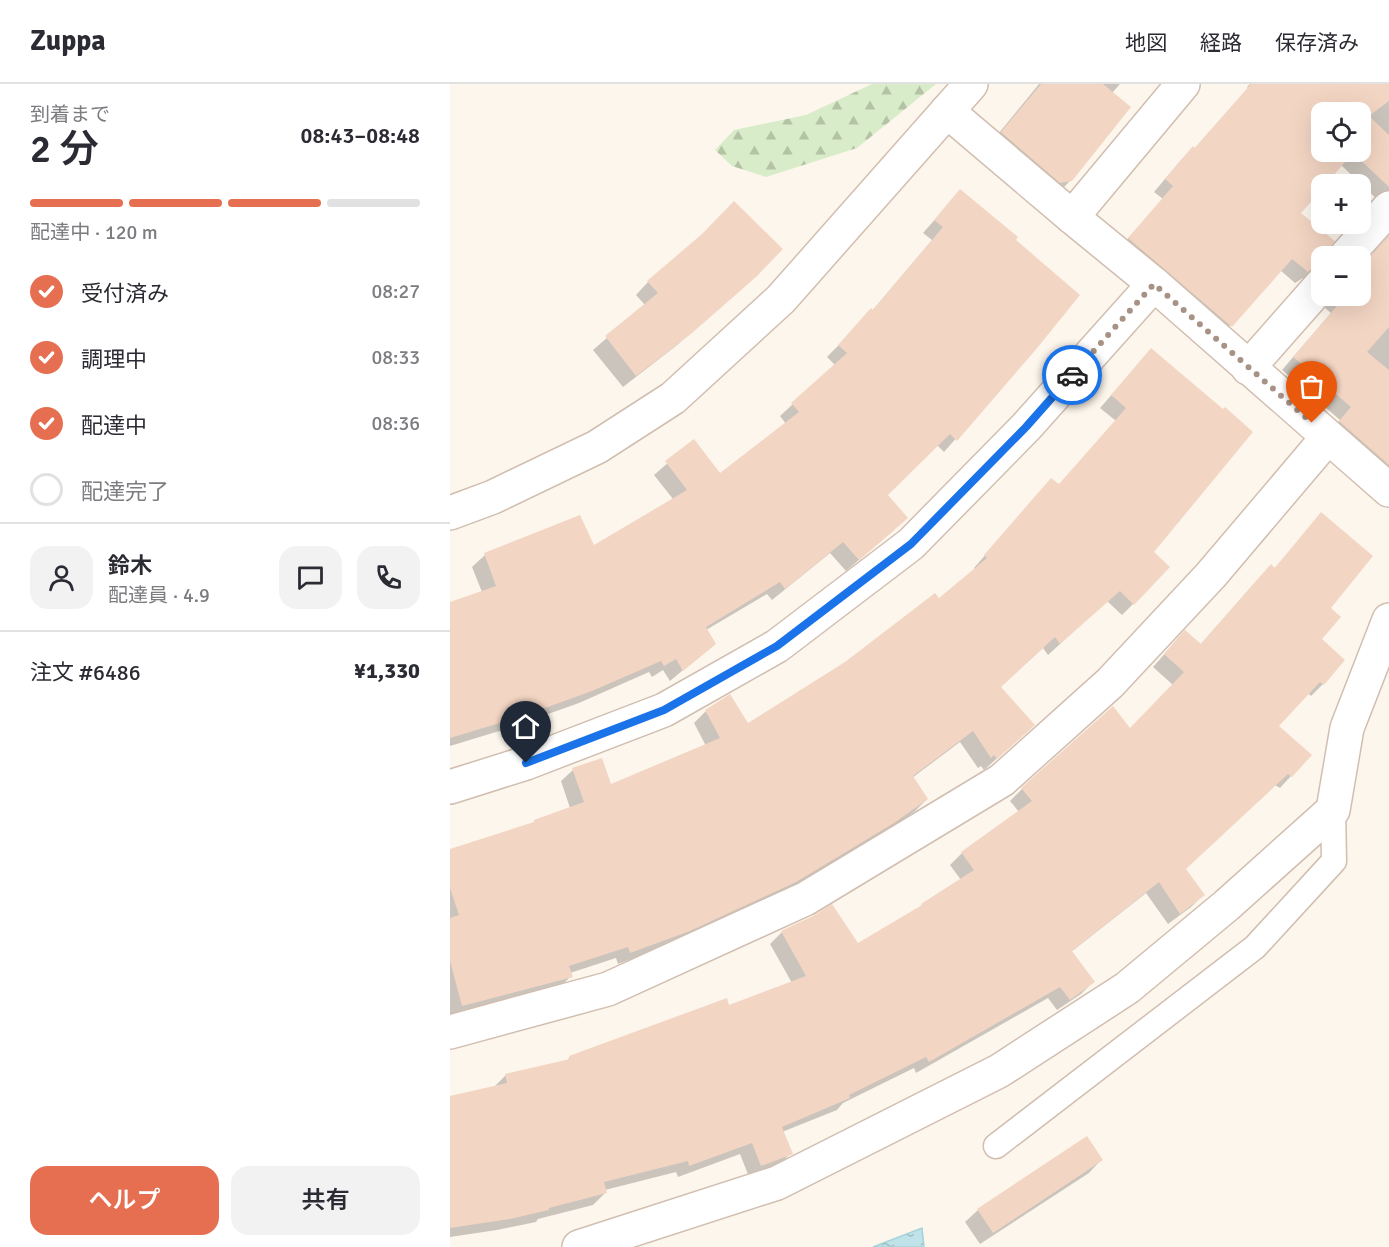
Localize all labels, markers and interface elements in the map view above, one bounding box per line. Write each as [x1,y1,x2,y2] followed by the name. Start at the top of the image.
[30,24,106,58] text: Zuppa
[1125,30,1167,56] text: 地図
[1200,30,1242,56] text: 経路
[1275,30,1359,56] text: 保存済み
[30,102,110,127] text: 到着まで
[1311,102,1371,306] map controls
[1311,102,1371,162] button: locate
[301,122,420,149] text: 08:43–08:48
[30,125,99,173] text: 2 分
[1311,174,1371,234] button: +
[30,220,158,245] text: 配達中 · 120 m
[1311,246,1371,306] button: −
[30,275,63,308] icon: check
[371,279,420,304] text: 08:27
[81,280,169,307] text: 受付済み
[30,341,63,374] icon: check
[371,345,420,370] text: 08:33
[1042,345,1102,405] courier
[81,346,147,373] text: 調理中
[1056,359,1089,392] icon: car
[1286,361,1337,423] pin
[1295,370,1328,403] icon: bag
[30,407,63,440] icon: check
[371,411,420,436] text: 08:36
[81,412,147,439] text: 配達中
[81,478,169,505] text: 配達完了
[30,546,93,609] button: person
[279,546,342,609] button: chat
[357,546,420,609] button: phone
[108,552,152,579] text: 鈴木
[108,583,210,608] text: 配達員 · 4.9
[354,657,420,684] text: ¥1,330
[30,659,141,686] text: 注文 #6486
[500,701,551,763] pin
[509,710,542,743] icon: home
[30,1166,219,1235] button: ヘルプ
[231,1166,420,1235] button: 共有

